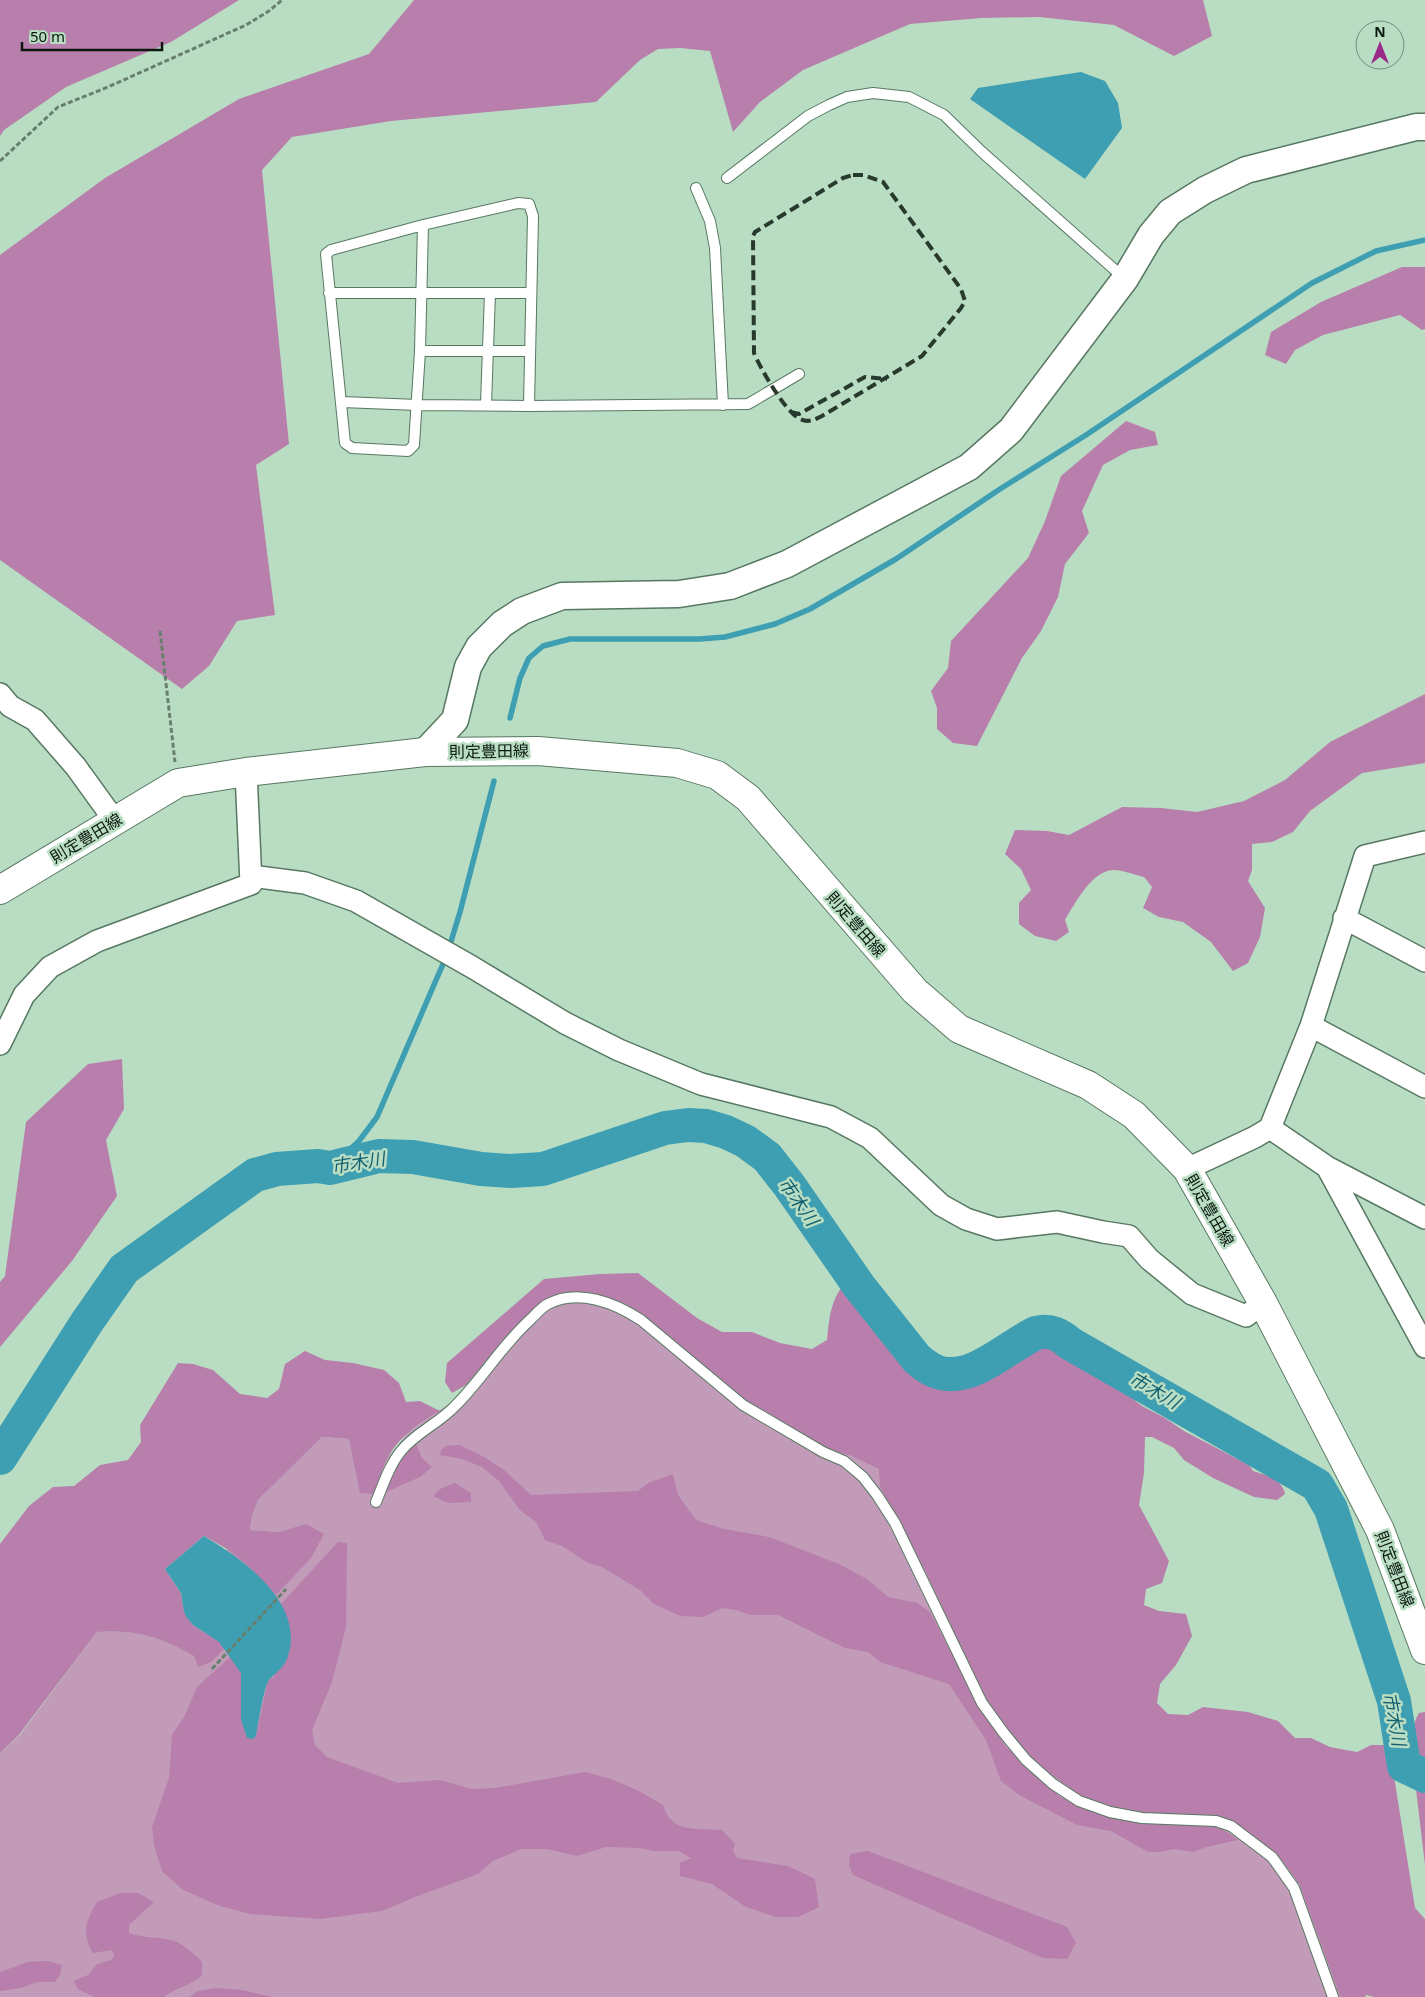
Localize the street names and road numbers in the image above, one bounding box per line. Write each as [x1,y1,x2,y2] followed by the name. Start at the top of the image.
[449,739,529,763] street label: 則定豊田線
[46,808,126,868] street label: 則定豊田線
[821,887,891,961] street label: 則定豊田線
[1180,1170,1240,1250] street label: 則定豊田線
[1370,1528,1420,1610] street label: 則定豊田線

